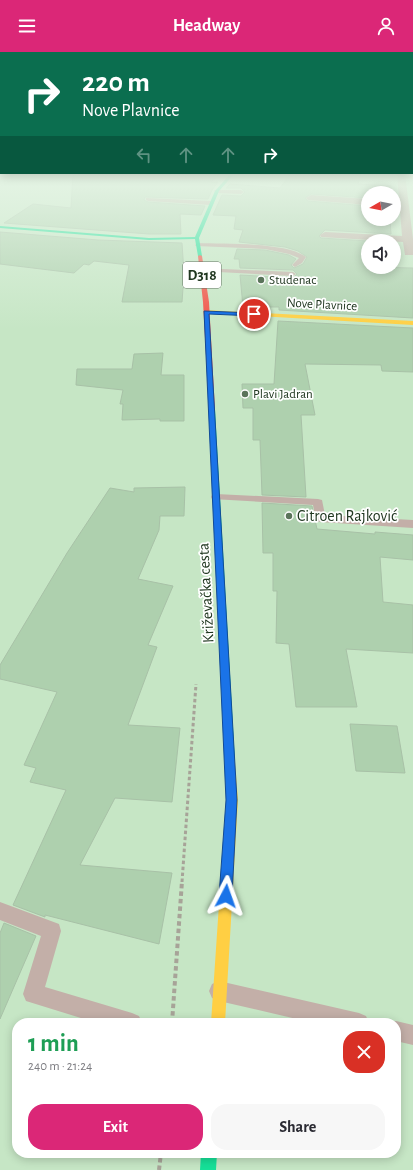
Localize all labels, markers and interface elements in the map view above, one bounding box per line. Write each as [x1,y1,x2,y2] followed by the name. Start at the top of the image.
[16,15,38,37] icon: menu
[375,15,397,37] icon: person
[173,17,240,35] text: Headway
[16,68,68,120] icon: right
[82,69,150,97] text: 220 m
[82,102,180,120] text: Nove Plavnice
[133,144,155,166] icon: left
[175,144,197,166] icon: ahead
[217,144,239,166] icon: ahead
[259,144,281,166] icon: right
[361,186,401,226] north arrow
[361,186,401,274] map controls
[361,234,401,274] button: sound
[183,262,221,288] road number: D318
[269,274,316,287] place label: Studenac
[256,275,266,285] marker: Studenac
[237,297,271,331] pin
[286,297,358,313] street label: Nove Plavnice
[243,303,265,325] icon: arrive
[253,388,313,401] place label: Plavi Jadran
[240,389,250,399] marker: Plavi Jadran
[297,508,397,525] place label: Citroen Rajković
[284,511,294,521] marker: Citroen Rajković
[195,542,217,644] street label: Križevačka cesta
[205,875,247,917] position arrow
[343,1031,385,1073] button: close
[28,1032,79,1056] text: 1 min
[28,1060,92,1073] text: 240 m · 21:24
[28,1104,203,1150] button: Exit
[211,1104,385,1150] button: Share

